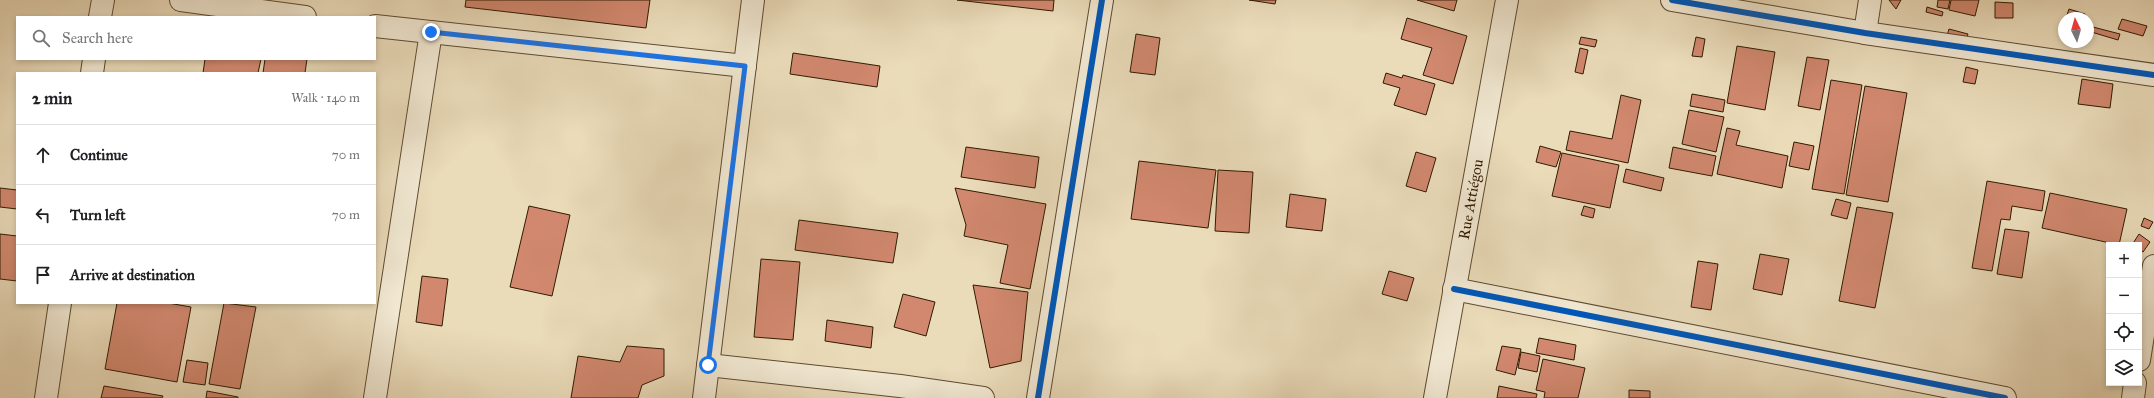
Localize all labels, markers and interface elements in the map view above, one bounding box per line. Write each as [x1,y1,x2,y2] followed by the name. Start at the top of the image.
[2058,12,2094,48] north arrow
[16,16,376,60] search box
[422,23,440,41] route end
[30,27,52,49] icon: search
[62,29,133,47] text: Search here
[32,88,72,109] text: 2 min
[291,90,360,106] text: Walk · 140 m
[32,144,54,166] icon: ahead
[70,146,128,164] text: Continue
[332,147,360,163] text: 70 m
[1455,158,1487,241] street label: Rue Attiégou
[32,204,54,226] icon: left
[70,206,126,224] text: Turn left
[332,207,360,223] text: 70 m
[2106,242,2142,386] map controls
[2106,242,2142,278] button: +
[32,264,54,286] icon: arrive
[70,266,195,284] text: Arrive at destination
[2106,278,2142,314] button: −
[2106,314,2142,350] button: locate
[2106,350,2142,386] button: layers
[699,356,717,374] route start

